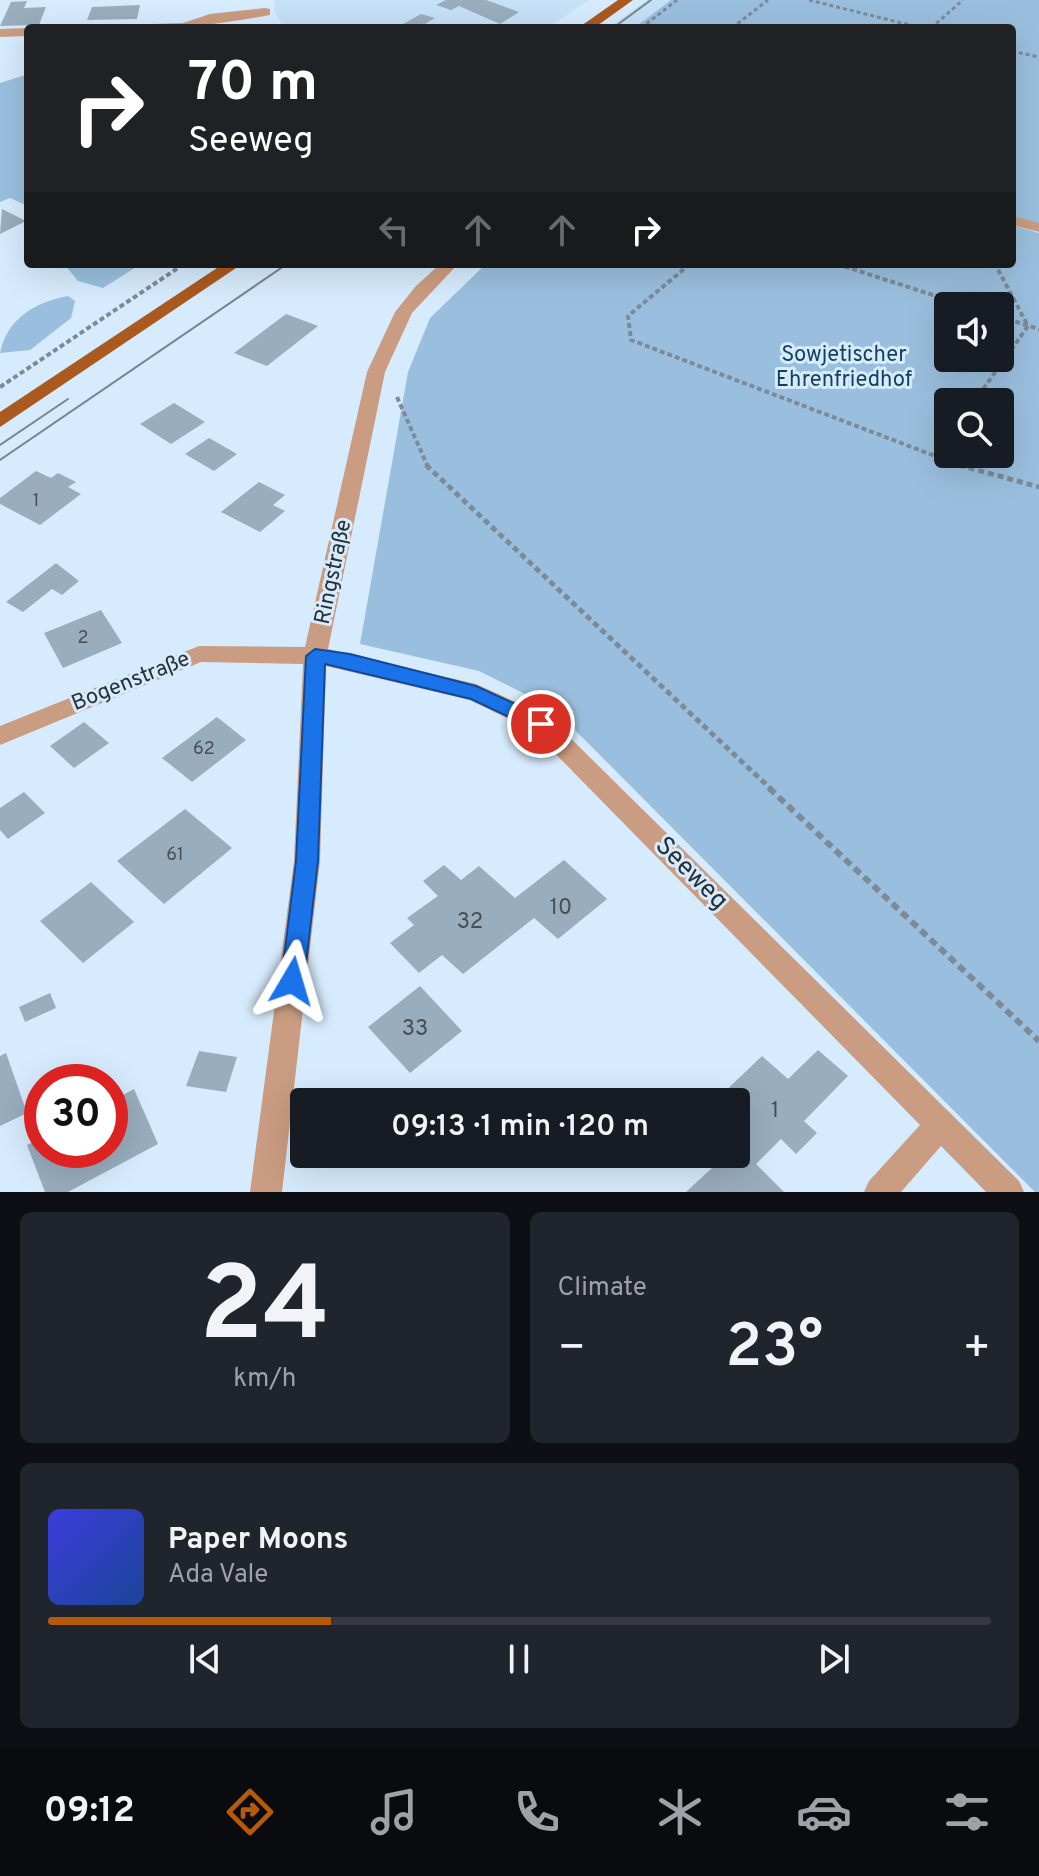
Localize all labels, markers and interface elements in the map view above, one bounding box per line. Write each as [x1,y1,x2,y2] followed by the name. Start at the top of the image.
[188,50,318,120] text: 70 m
[56,56,160,160] icon: right
[188,119,314,165] text: Seeweg
[372,208,416,252] icon: left
[456,208,500,252] icon: ahead
[540,208,584,252] icon: ahead
[624,208,668,252] icon: right
[934,292,1014,468] map controls
[934,292,1014,372] button: sound
[776,342,912,394] park label: Sowjetischer Ehrenfriedhof
[934,388,1014,468] button: search
[33,490,39,513] house number: 1
[310,517,358,627] street label: Ringstraße
[77,627,89,650] house number: 2
[68,646,194,718] street label: Bogenstraße
[507,690,575,758] pin
[519,702,563,746] icon: arrive
[193,738,215,761] house number: 62
[647,830,735,918] street label: Seeweg
[166,844,184,867] house number: 61
[550,895,572,922] house number: 10
[457,909,483,936] house number: 32
[250,939,334,1023] position arrow
[402,1016,428,1043] house number: 33
[24,1064,128,1168] speed limit sign: 30
[771,1098,779,1125] house number: 1
[391,1109,649,1146] text: 09:13 · 1 min · 120 m
[200,1245,330,1377] text: 24
[558,1272,647,1305] text: Climate
[725,1312,823,1388] text: 23°
[558,1322,586,1378] text: −
[963,1322,991,1378] text: +
[233,1363,296,1396] text: km/h
[168,1522,348,1559] text: Paper Moons
[168,1559,268,1592] text: Ada Vale
[183,1637,227,1681] icon: previous
[497,1637,541,1681] icon: pause
[812,1637,856,1681] icon: next
[222,1784,278,1840] icon: directions
[366,1784,422,1840] icon: music
[509,1784,565,1840] icon: phone
[652,1784,708,1840] icon: climate
[796,1784,852,1840] icon: car
[939,1784,995,1840] icon: filters
[44,1789,135,1835] text: 09:12

